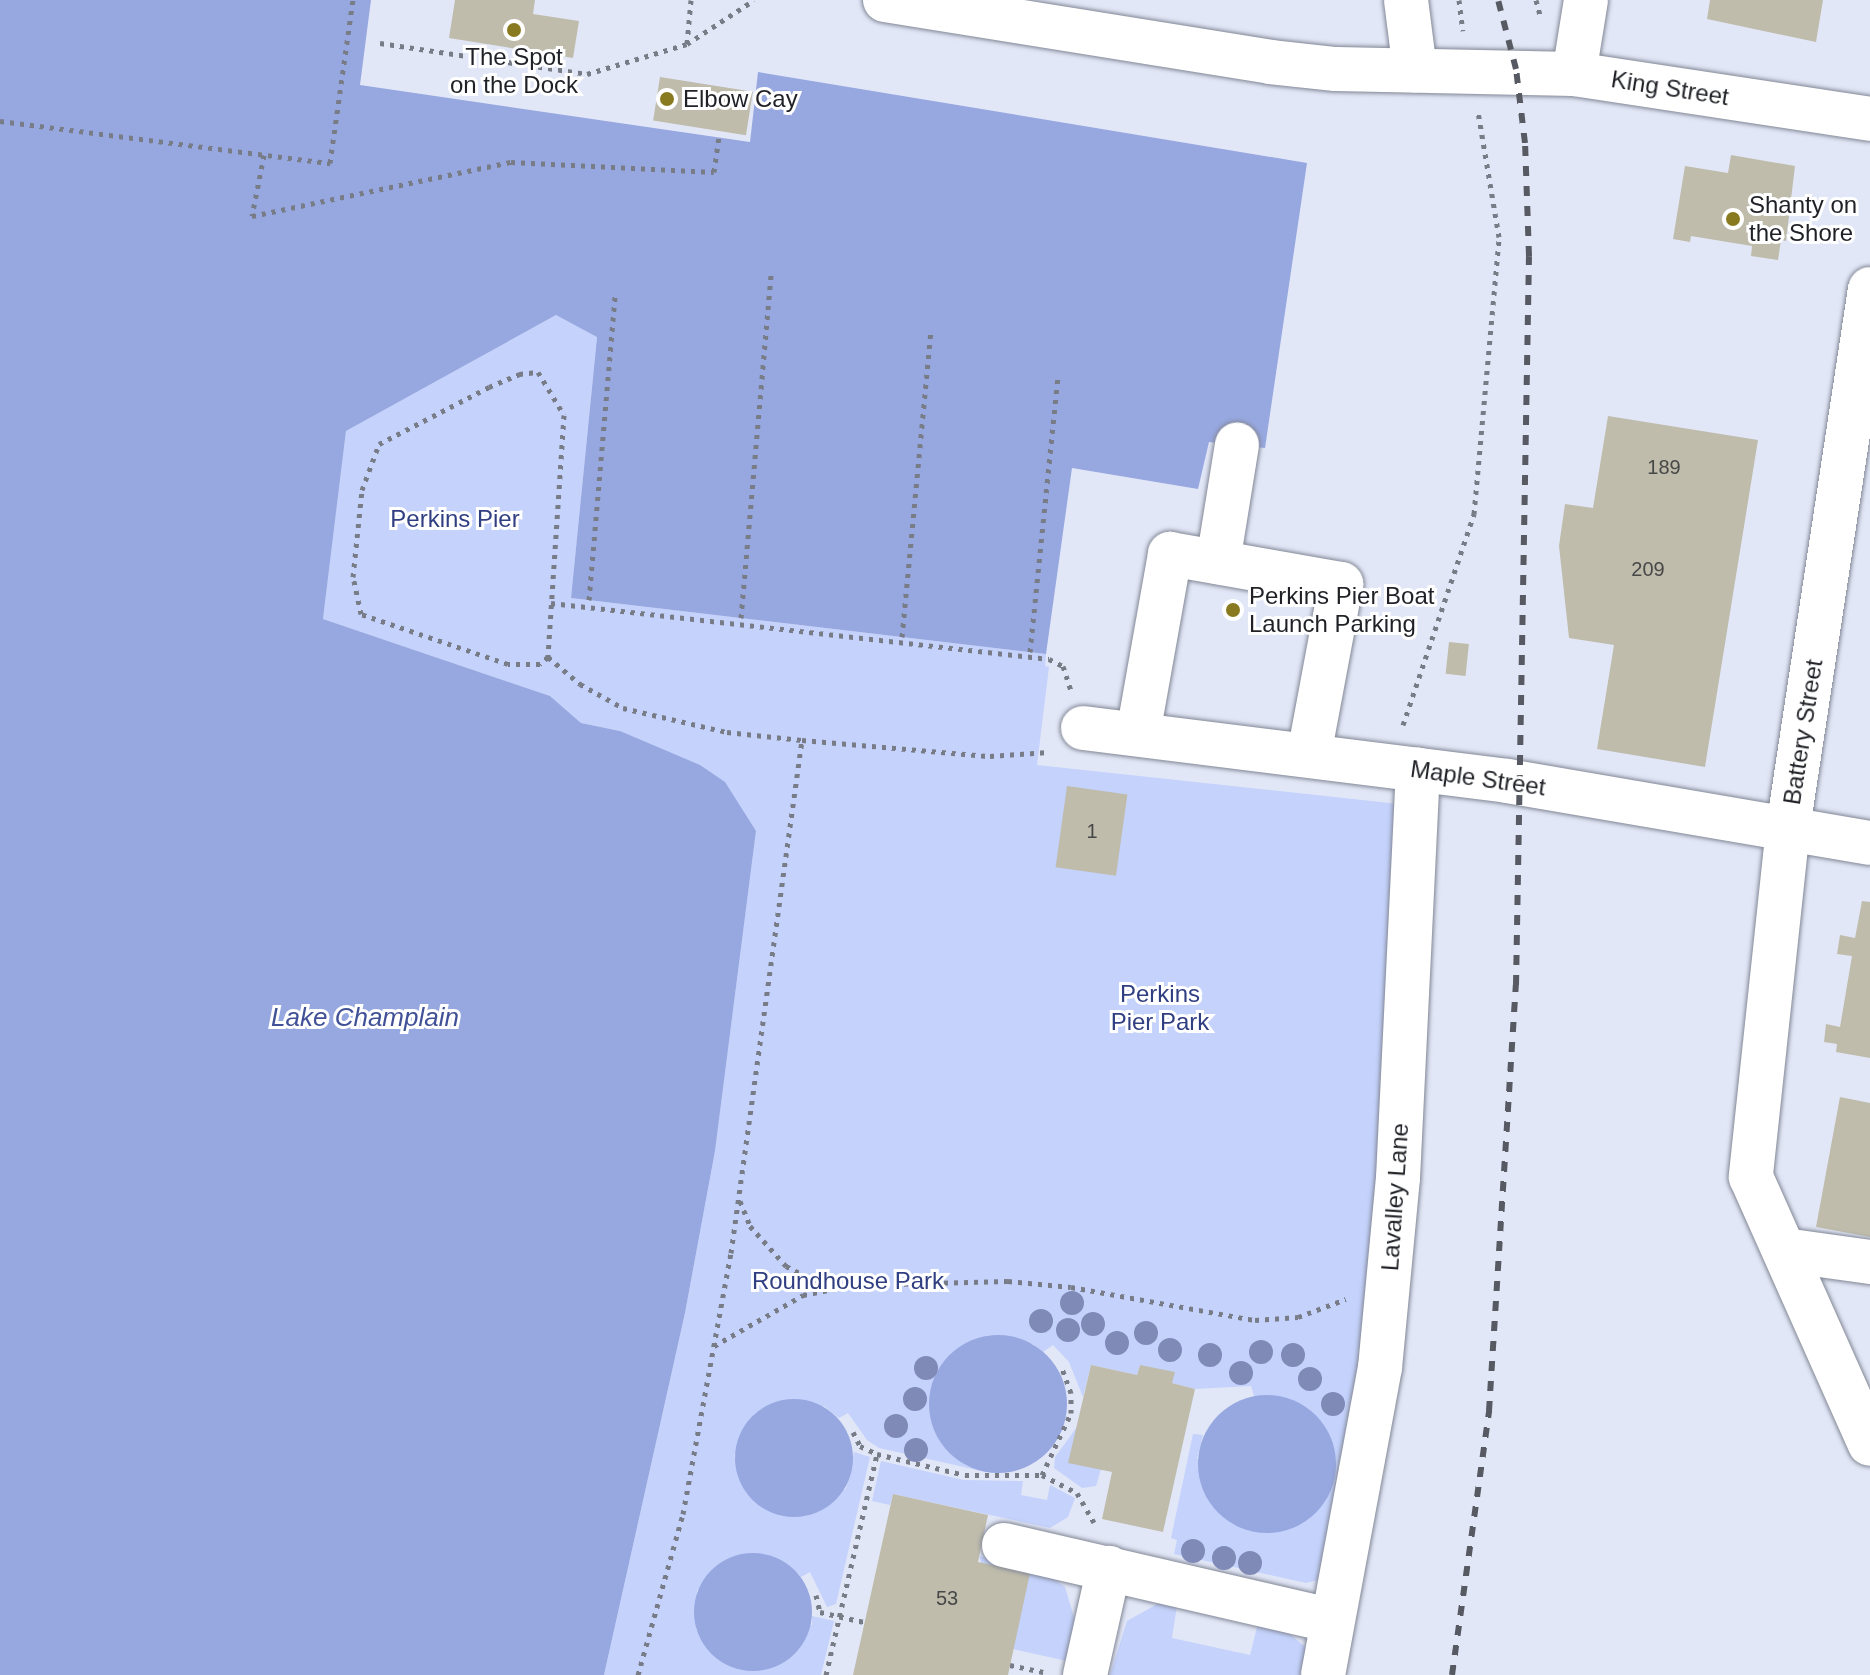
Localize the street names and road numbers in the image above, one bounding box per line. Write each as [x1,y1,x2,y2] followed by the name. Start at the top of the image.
[1609,64,1731,112] street label: King Street
[1777,657,1829,807] street label: Battery Street
[1409,754,1547,802] street label: Maple Street
[1375,1122,1415,1272] street label: Lavalley Lane

